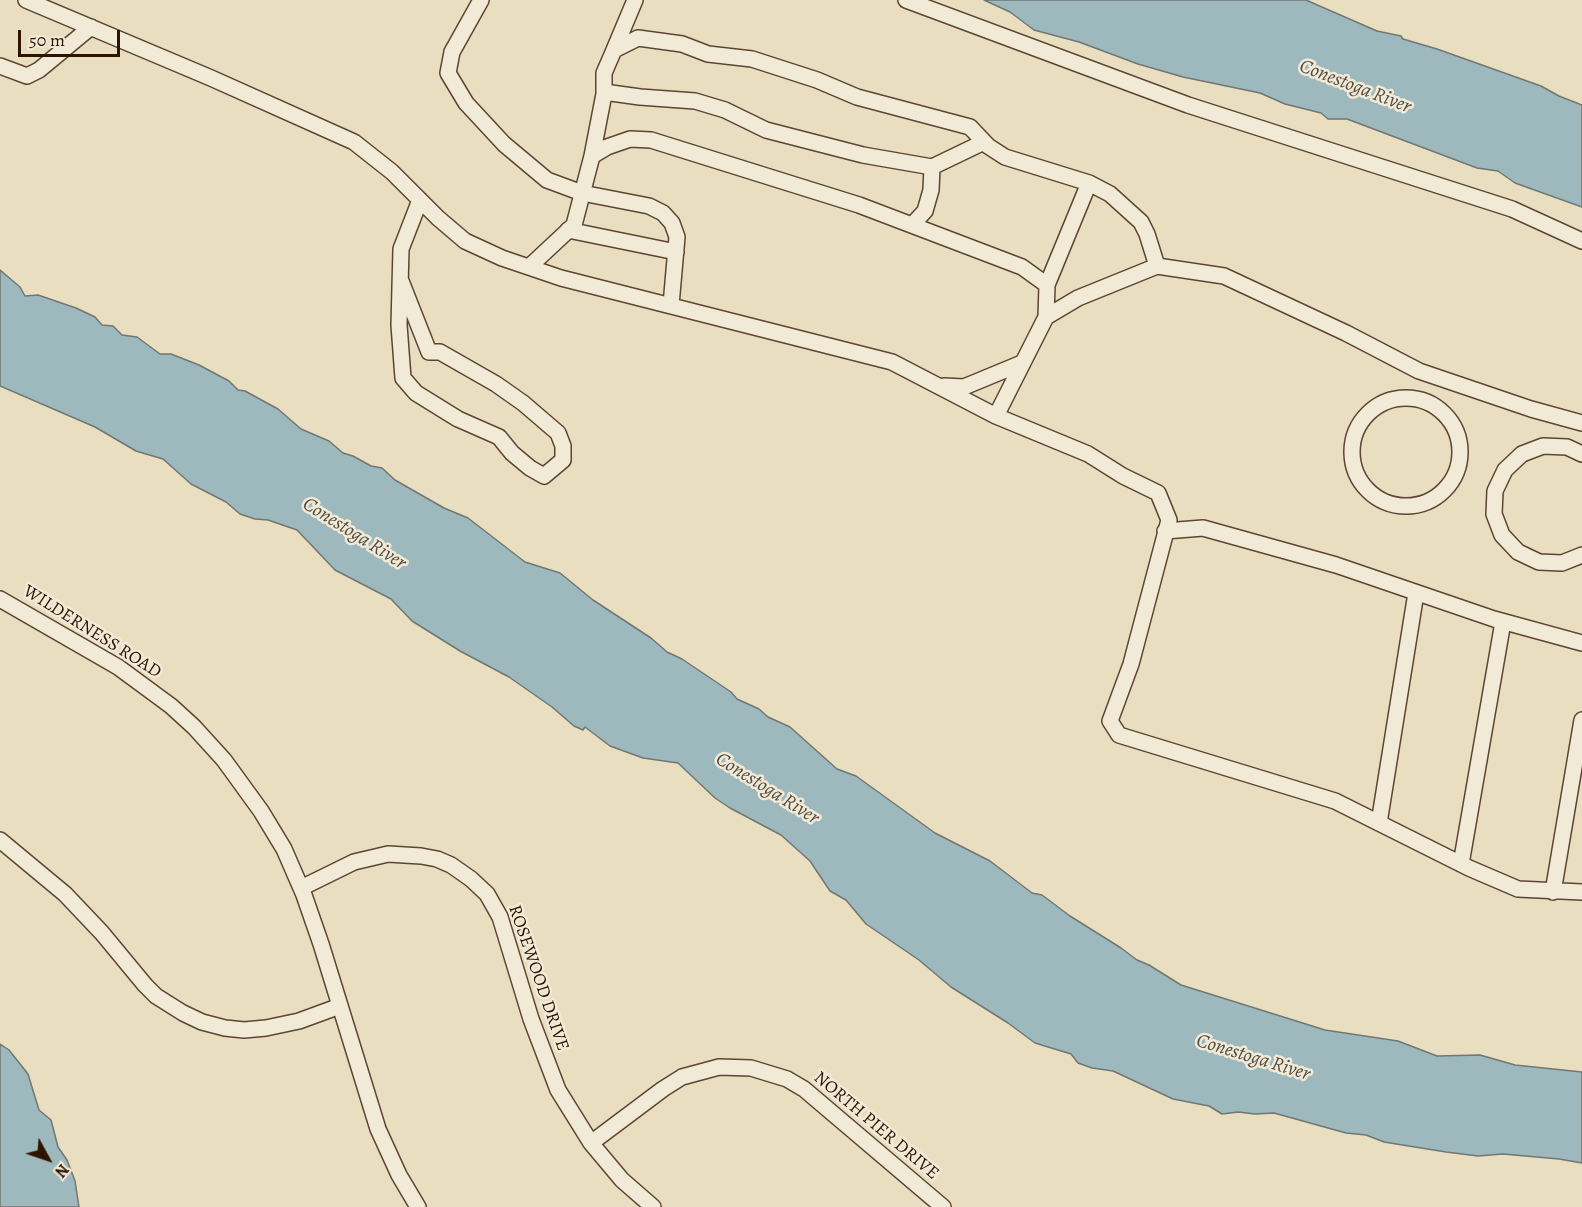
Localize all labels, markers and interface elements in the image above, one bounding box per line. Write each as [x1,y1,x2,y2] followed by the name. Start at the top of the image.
[21,18,123,56] scale bar
[29,28,65,52] text: 50 m
[1296,55,1414,119] water label: Conestoga River
[298,493,410,575] water label: Conestoga River
[19,581,165,683] street label: WILDERNESS ROAD
[711,748,823,830] water label: Conestoga River
[503,902,573,1054] street label: ROSEWOOD DRIVE
[1193,1029,1313,1087] water label: Conestoga River
[809,1067,943,1185] street label: NORTH PIER DRIVE
[18,1129,78,1189] north arrow
[50,1159,74,1182] text: N

